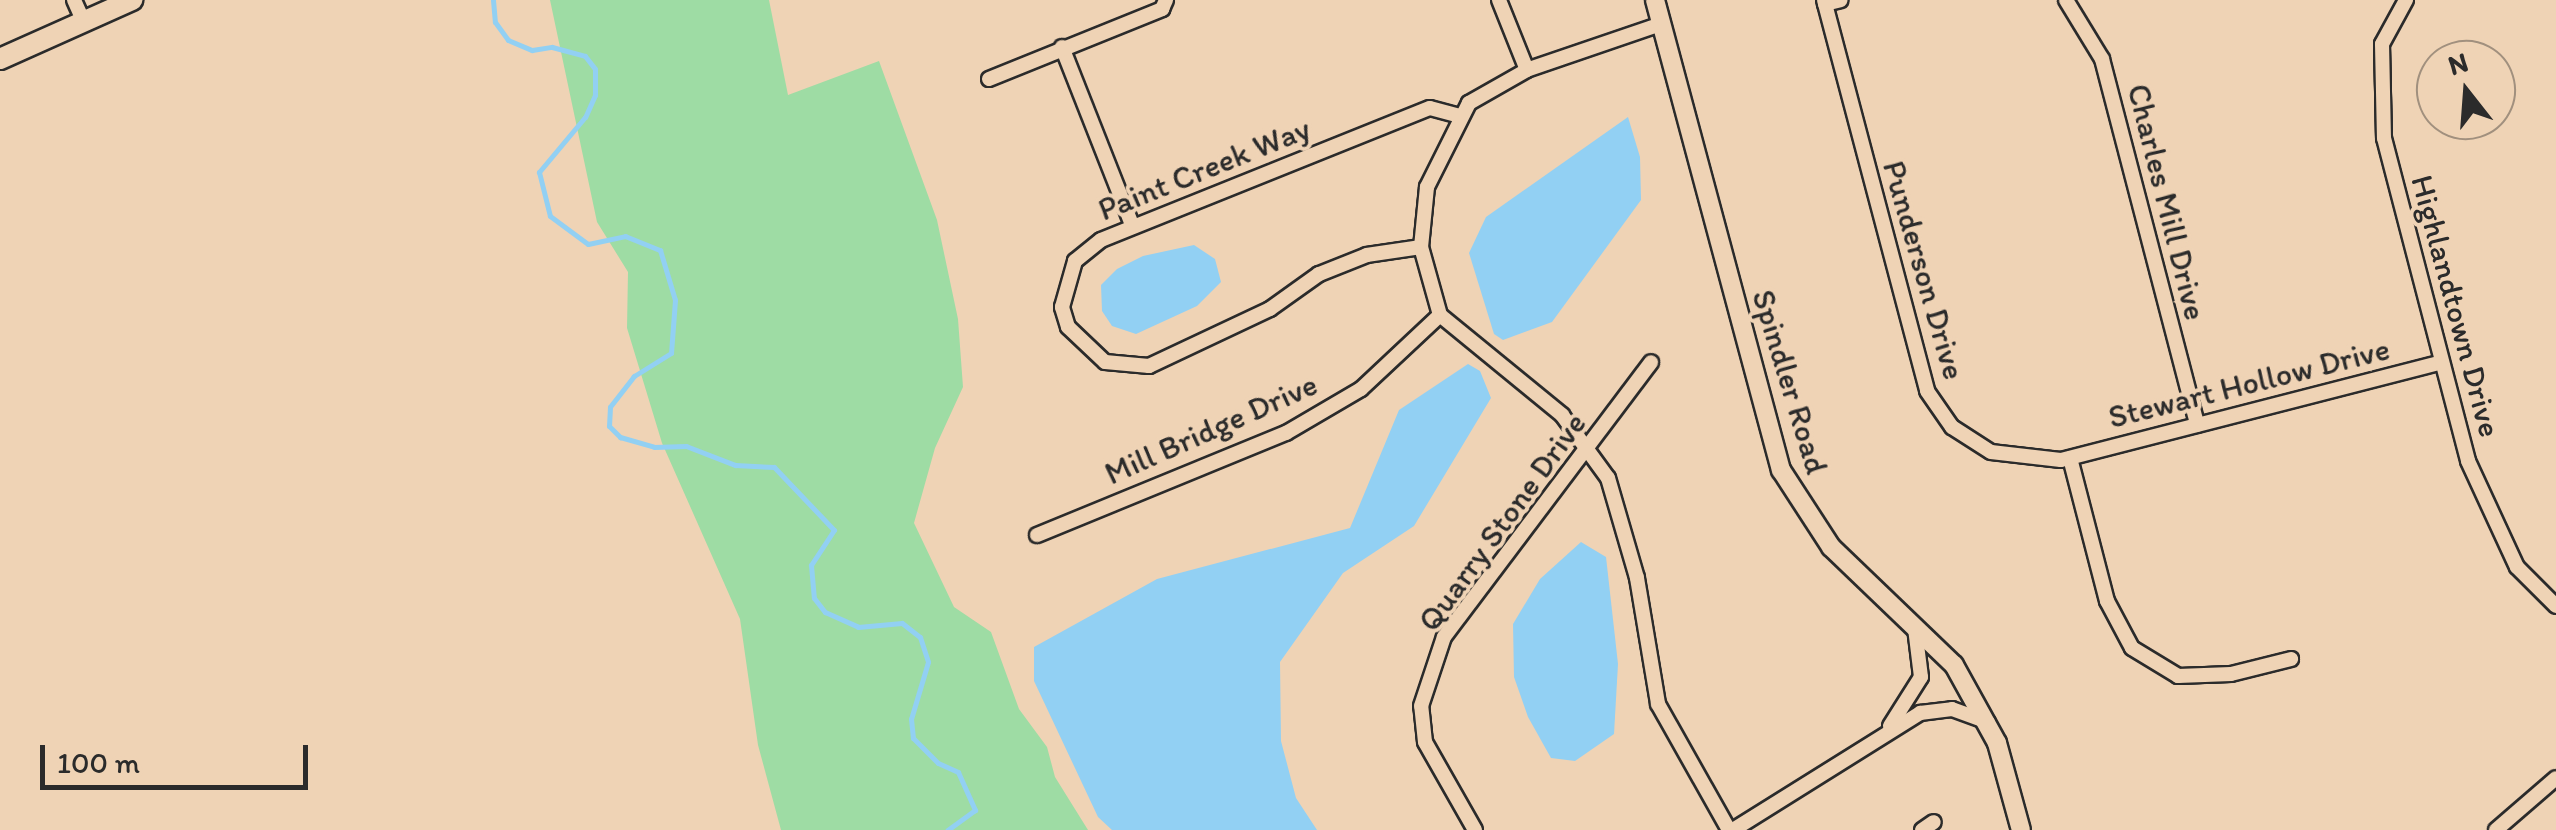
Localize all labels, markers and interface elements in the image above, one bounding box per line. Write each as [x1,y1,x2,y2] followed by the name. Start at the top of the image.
[2416,40,2516,140] north arrow
[2444,44,2472,82] text: N
[2119,79,2215,325] street label: Charles Mill Drive
[1093,109,1315,229] street label: Paint Creek Way
[1874,156,1974,384] street label: Punderson Drive
[2403,171,2509,441] street label: Highlandtown Drive
[1744,286,1836,478] street label: Spindler Road
[2104,329,2394,437] street label: Stewart Hollow Drive
[1099,365,1323,493] street label: Mill Bridge Drive
[1410,405,1594,639] street label: Quarry Stone Drive
[45,725,312,787] scale bar
[57,744,140,781] text: 100 m

